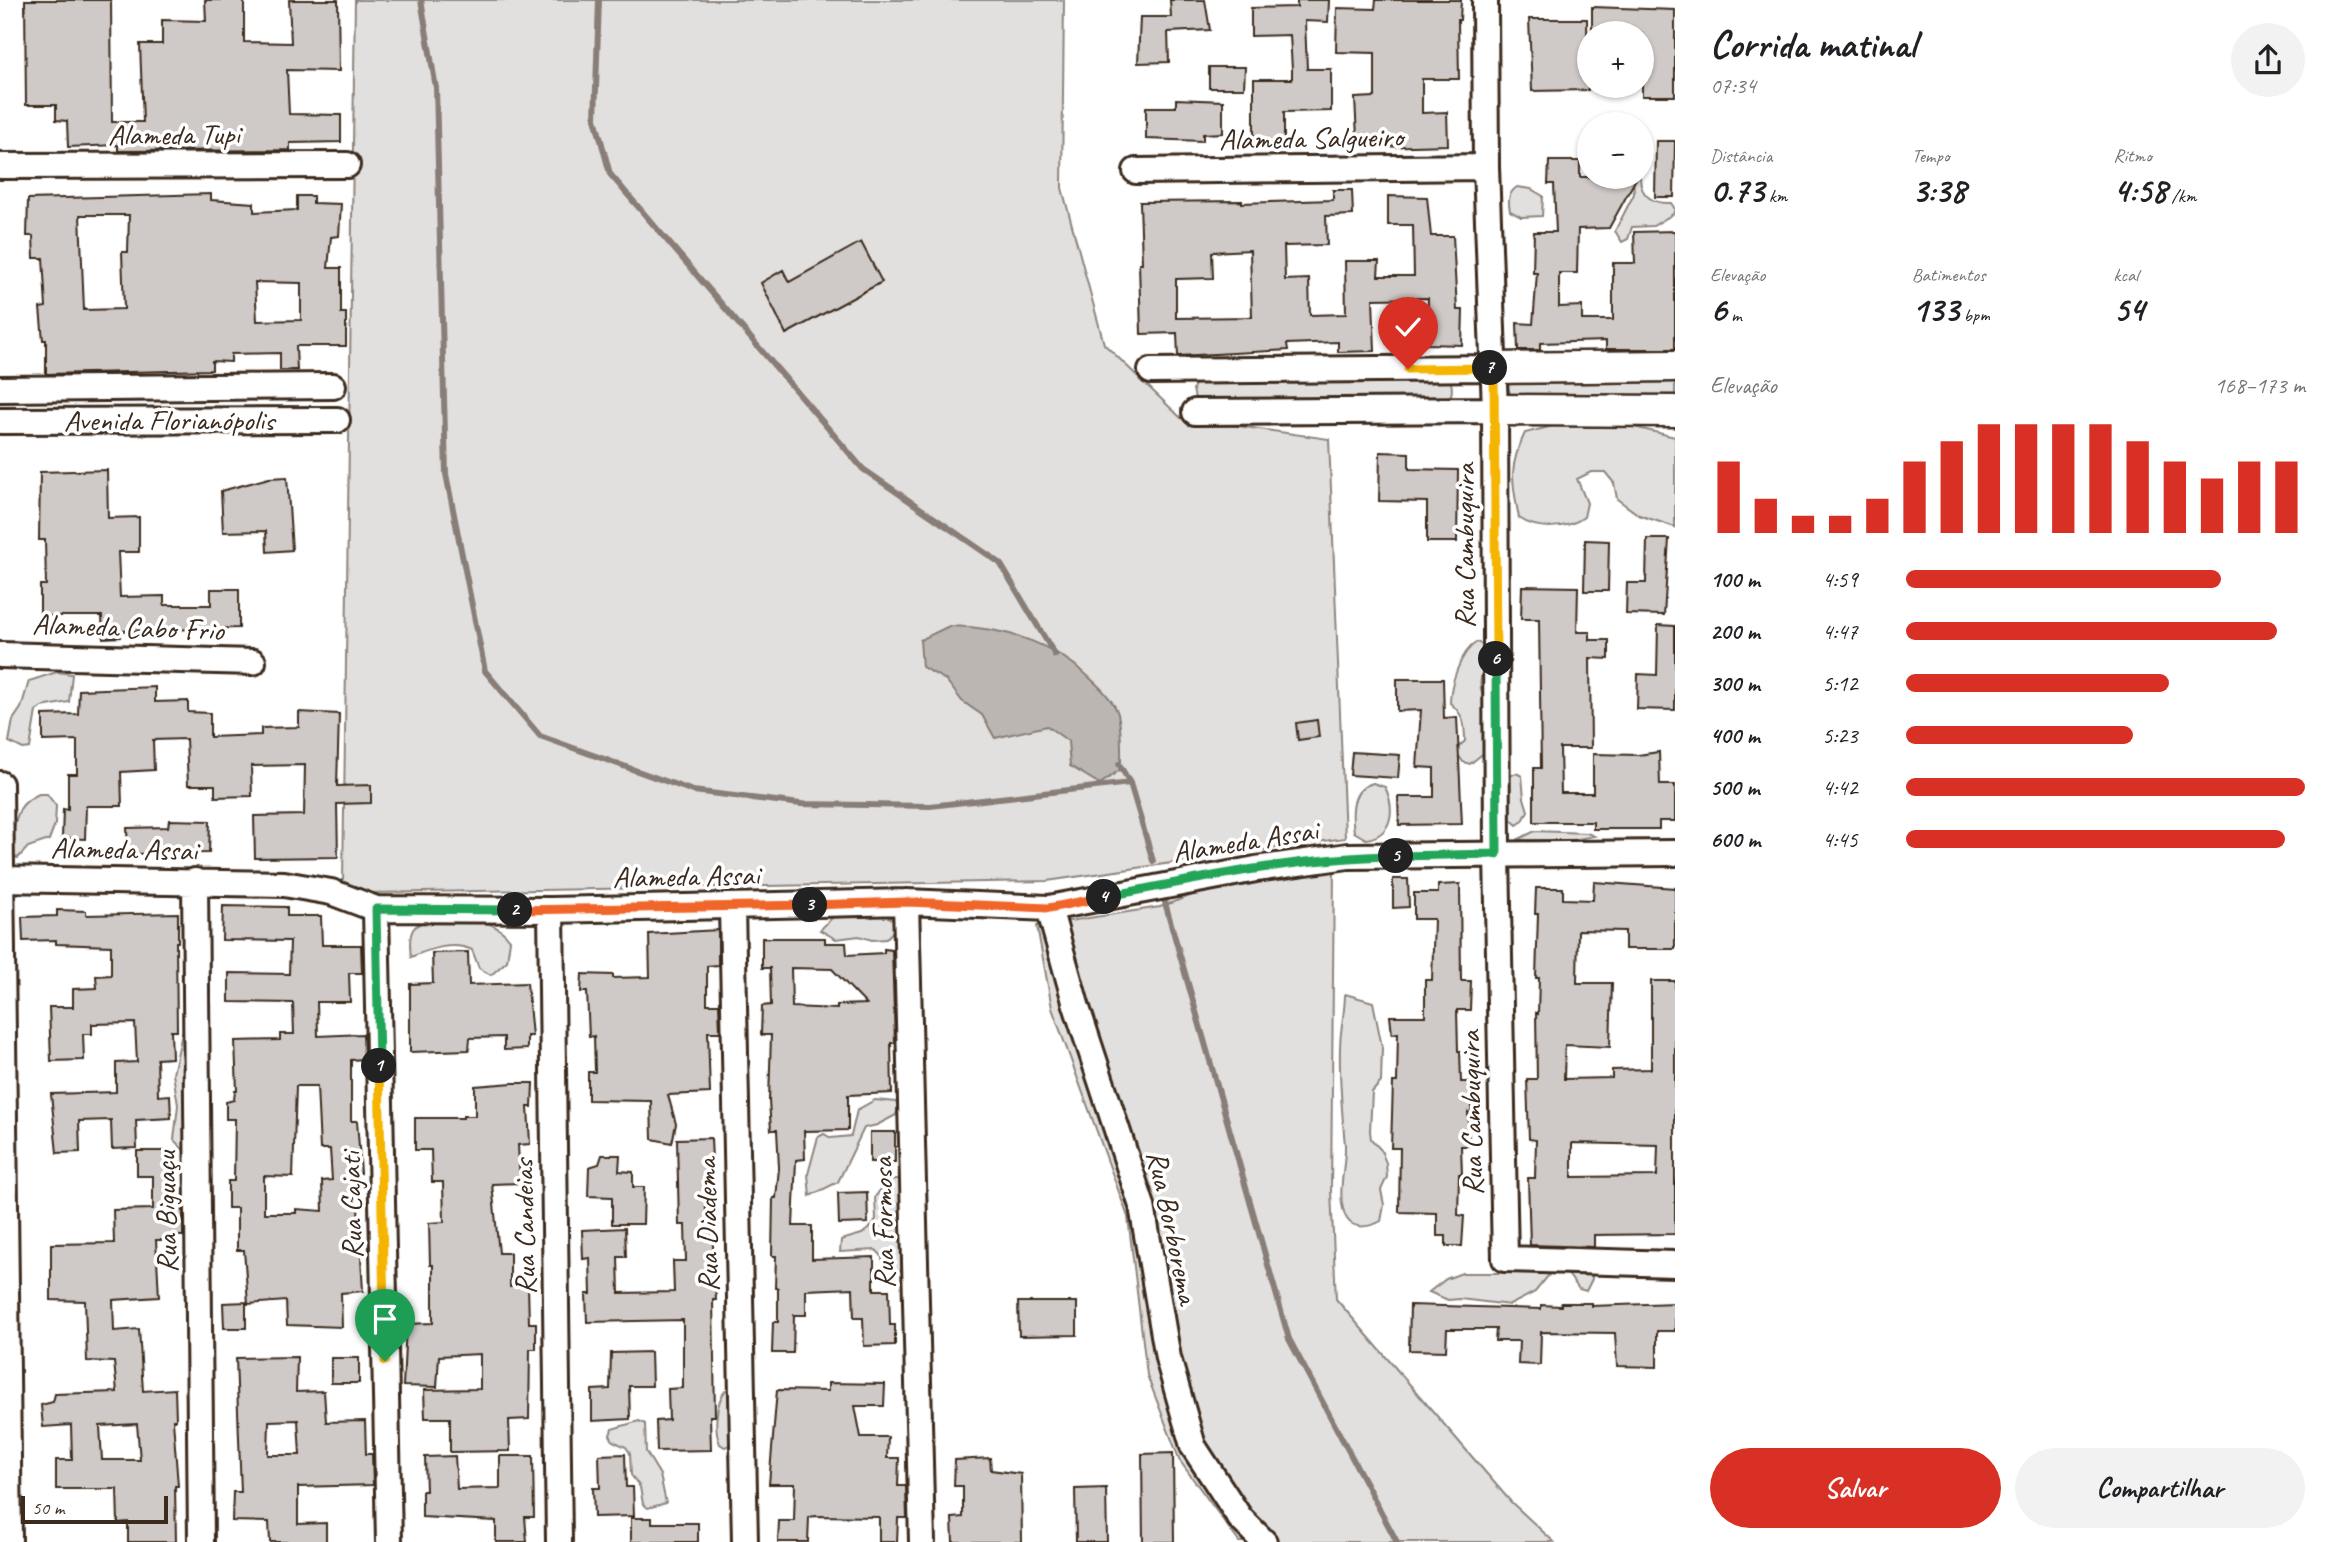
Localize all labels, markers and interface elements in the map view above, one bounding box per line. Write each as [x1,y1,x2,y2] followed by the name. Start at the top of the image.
[1577,21,1654,189] map controls
[1577,21,1654,98] button: +
[1710,21,1916,68] text: Corrida matinal
[2231,23,2305,97] button: share
[1710,71,1756,100] text: 07:34
[1577,112,1654,189] button: −
[108,115,243,153] street label: Alameda Tupi
[1219,117,1407,159] street label: Alameda Salgueiro
[1710,144,1772,168] text: Distância
[1912,144,1949,168] text: Tempo
[2113,144,2152,168] text: Ritmo
[1710,168,1764,213] text: 0.73
[1912,168,1966,213] text: 3:38
[2113,168,2167,213] text: 4:58
[1764,184,1787,208] text: km
[2167,184,2196,208] text: /km
[1710,263,1765,287] text: Elevação
[1912,263,1986,287] text: Batimentos
[2113,263,2138,287] text: kcal
[1710,287,1727,332] text: 6
[1912,287,1959,332] text: 133
[2113,287,2144,332] text: 54
[1378,297,1438,369] pin
[1727,303,1742,327] text: m
[1959,303,1990,327] text: bpm
[1389,308,1427,346] icon: check
[1472,350,1508,386] pin: 7
[1485,355,1494,379] text: 7
[1710,371,1777,400] text: Elevação
[2214,371,2305,400] text: 168–173 m
[64,401,277,439] street label: Avenida Florianópolis
[1445,462,1483,629] street label: Rua Cambuquira
[1710,565,1760,594] text: 100 m
[1822,565,1858,594] text: 4:59
[32,605,226,649] street label: Alameda Cabo Frio
[1710,617,1760,646] text: 200 m
[1822,617,1858,646] text: 4:47
[1478,642,1514,676] pin: 6
[1491,646,1500,670] text: 6
[1710,669,1760,698] text: 300 m
[1822,669,1858,698] text: 5:12
[1710,721,1760,750] text: 400 m
[1822,721,1858,750] text: 5:23
[1710,773,1759,802] text: 500 m
[1822,773,1858,802] text: 4:42
[1170,810,1324,871] street label: Alameda Assai
[1710,825,1760,854] text: 600 m
[1822,825,1858,854] text: 4:45
[50,829,201,869] street label: Alameda Assai
[1378,838,1414,874] pin: 5
[1391,843,1400,867] text: 5
[612,856,763,896] street label: Alameda Assai
[1086,880,1122,914] pin: 4
[1099,884,1108,908] text: 4
[792,888,828,922] pin: 3
[498,892,532,928] pin: 2
[805,892,814,916] text: 3
[510,897,519,921] text: 2
[1451,1028,1491,1196] street label: Rua Cambuquira
[362,1048,396,1084] pin: 1
[374,1053,383,1077] text: 1
[1138,1147,1208,1310] street label: Rua Borborema
[331,1148,371,1259] street label: Rua Cajati
[146,1149,186,1273] street label: Rua Biguaçu
[687,1155,727,1292] street label: Rua Diadema
[863,1155,903,1289] street label: Rua Formosa
[504,1156,544,1295] street label: Rua Candeias
[355,1289,415,1361] pin
[366,1300,404,1338] icon: arrive
[1710,1448,2001,1528] button: Salvar
[2015,1448,2305,1528] button: Compartilhar
[21,1493,168,1525] scale bar
[32,1496,64,1520] text: 50 m

